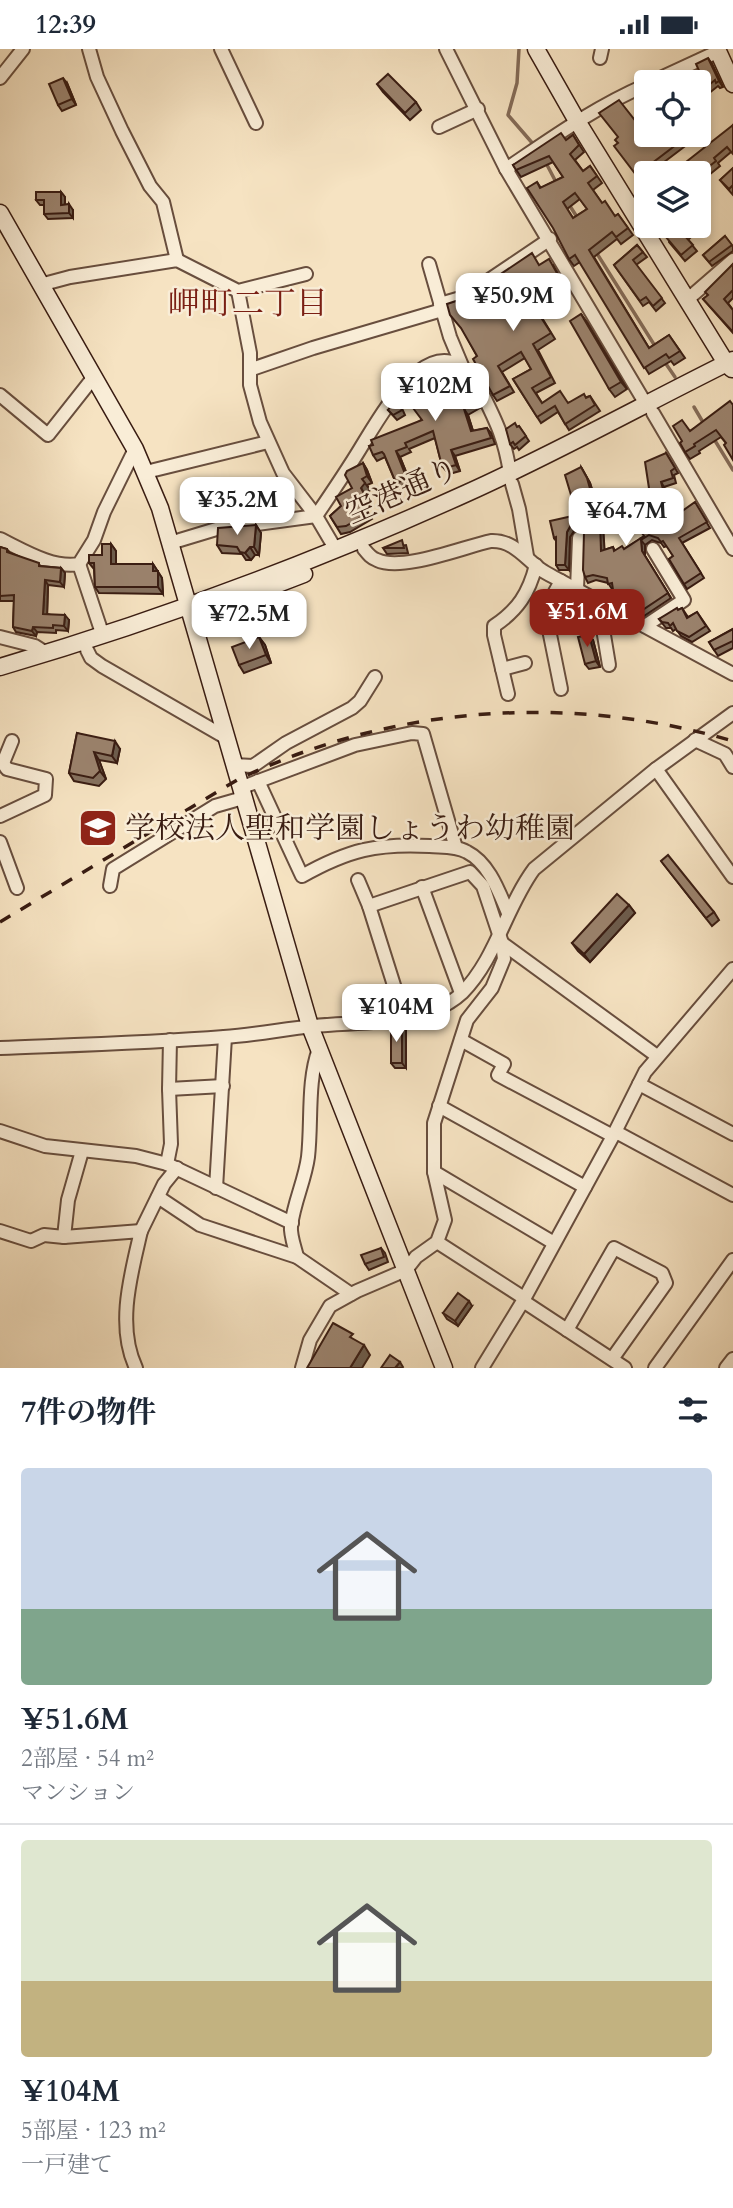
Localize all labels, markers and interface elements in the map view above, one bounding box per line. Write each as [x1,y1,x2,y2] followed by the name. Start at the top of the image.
[35,7,96,42] text: 12:39
[634,70,711,238] map controls
[634,70,711,147] button: locate
[634,161,711,238] button: layers
[456,273,570,333] pin: ¥50.9M
[472,280,554,311] text: ¥50.9M
[168,282,328,326] district label: 岬町二丁目
[386,363,484,423] pin: ¥102M
[397,370,473,401] text: ¥102M
[339,448,465,534] street label: 空港通り
[180,477,294,537] pin: ¥35.2M
[196,484,278,515] text: ¥35.2M
[569,489,683,548] pin: ¥64.7M
[585,495,667,526] text: ¥64.7M
[530,589,644,649] pin: ¥51.6M
[192,591,306,651] pin: ¥72.5M
[546,596,628,627] text: ¥51.6M
[208,598,290,629] text: ¥72.5M
[77,807,119,849] school or university icon: 学校法人聖和学園しょうわ幼稚園
[125,808,575,849] place label: 学校法人聖和学園しょうわ幼稚園
[347,985,445,1044] pin: ¥104M
[358,991,434,1022] text: ¥104M
[674,1391,712,1429] icon: filters
[21,1392,156,1433] text: 7件の物件
[304,1513,430,1639] icon: home
[21,1699,129,1740] text: ¥51.6M
[21,1743,154,1774] text: 2部屋 · 54 m²
[21,1777,135,1808] text: マンション
[304,1885,430,2011] icon: home
[21,2071,120,2112] text: ¥104M
[21,2115,166,2146] text: 5部屋 · 123 m²
[21,2149,113,2180] text: 一戸建て

